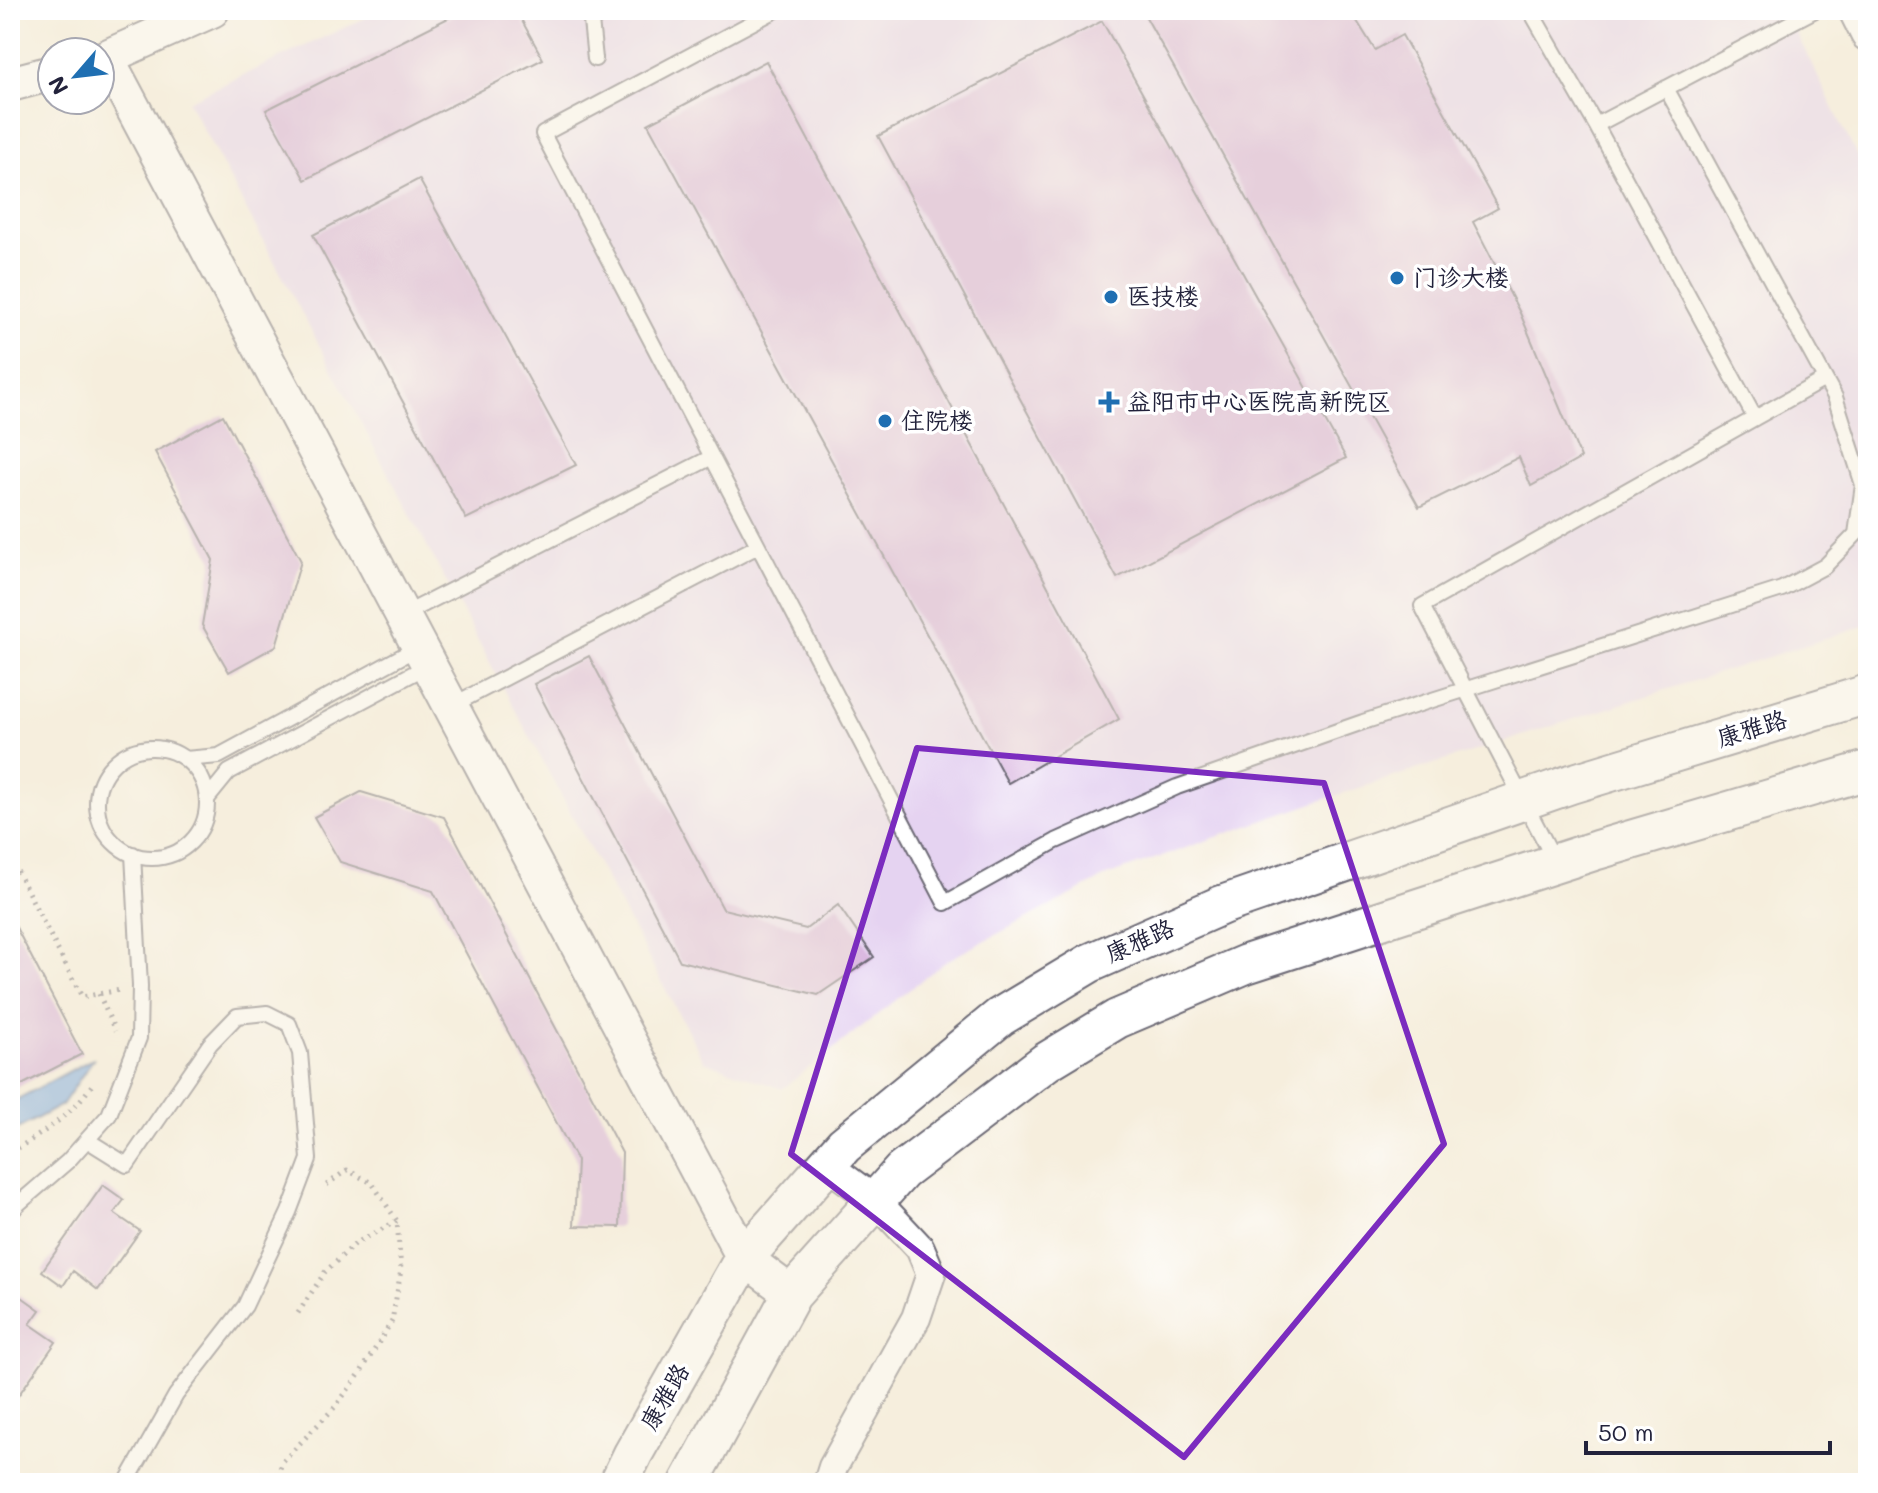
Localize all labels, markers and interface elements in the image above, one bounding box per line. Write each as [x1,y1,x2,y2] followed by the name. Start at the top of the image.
[36,36,116,116] north arrow
[41,71,75,100] text: N
[1413,261,1509,292] place label: 门诊大楼
[1388,269,1406,287] marker: 门诊大楼
[1127,280,1199,311] place label: 医技楼
[1102,288,1120,306] marker: 医技楼
[1127,385,1391,416] place label: 益阳市中心医院高新院区
[1098,391,1120,413] marker: 益阳市中心医院高新院区
[901,404,973,435] place label: 住院楼
[876,412,894,430] marker: 住院楼
[1713,702,1791,753] street label: 康雅路
[1100,911,1179,968] street label: 康雅路
[632,1357,695,1435] street label: 康雅路
[1586,1405,1830,1455] scale bar
[1598,1416,1654,1447] text: 50 m

